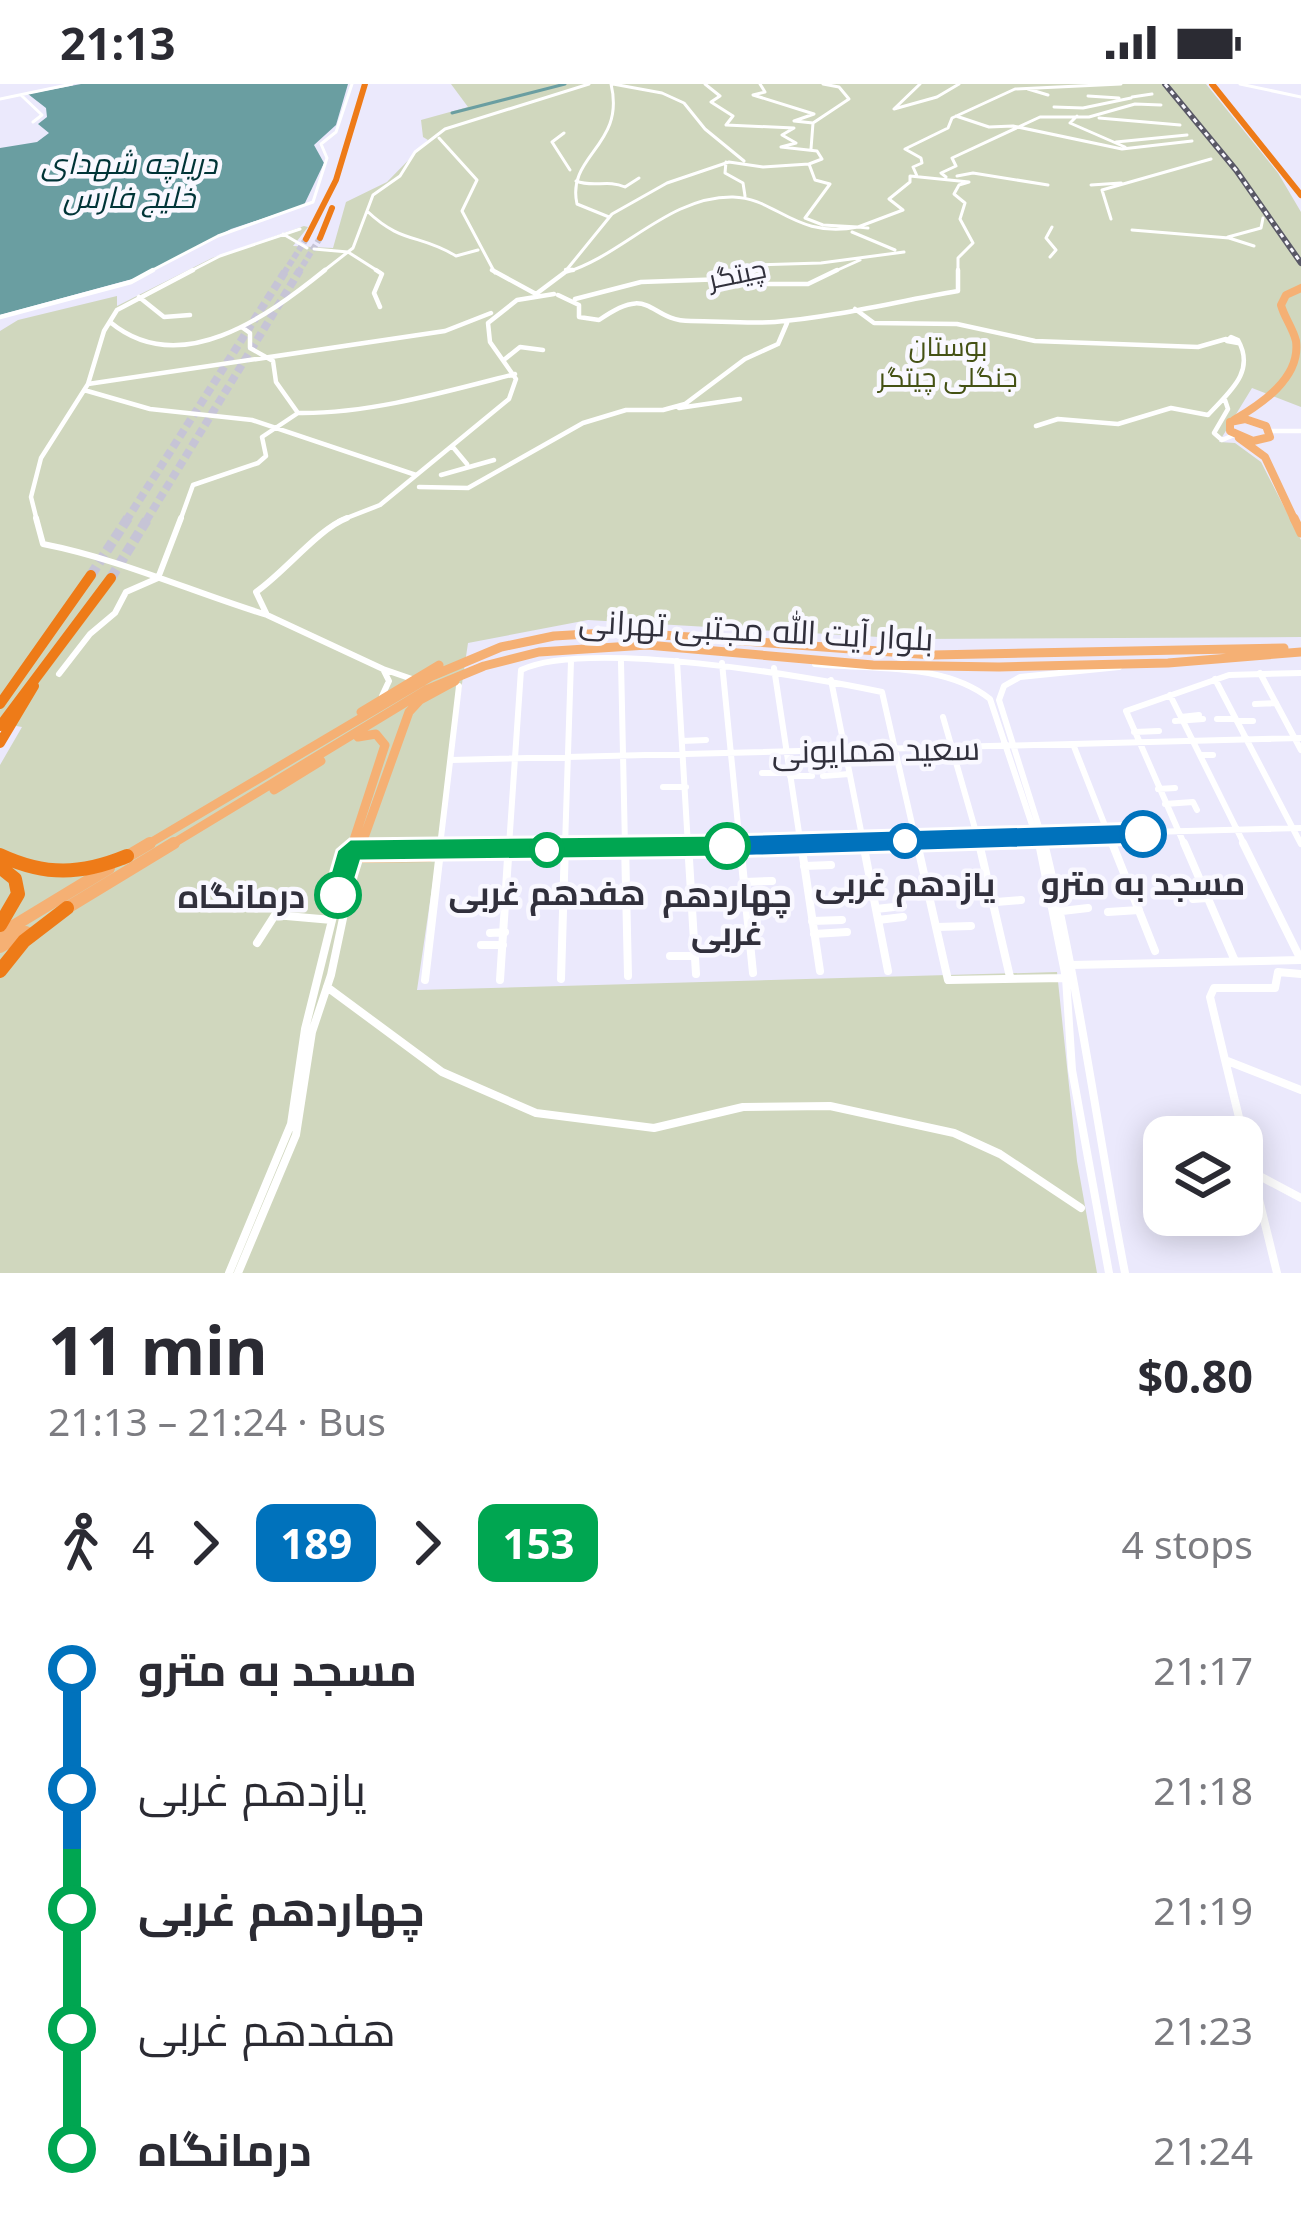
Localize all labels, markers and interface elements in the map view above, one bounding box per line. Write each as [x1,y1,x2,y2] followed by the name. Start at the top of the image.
[60,12,176,73] text: 21:13
[41,142,219,218] water label: دریاچه شهدای خلیج فارس
[703,249,769,299] street label: چیتگر
[876,327,1018,396] park label: بوستان جنگلی چیتگر
[577,597,935,661] street label: بلوار آیت الله مجتبی تهرانی
[771,725,981,773] street label: سعید همایونی
[1121,812,1165,856] marker: مسجد به مترو
[705,824,749,868] marker: چهاردهم غربی
[889,825,921,857] marker: یازدهم غربی
[531,834,563,866] marker: هفدهم غربی
[1041,860,1245,905] place label: مسجد به مترو
[815,861,995,907] place label: یازدهم غربی
[448,870,646,916] place label: هفدهم غربی
[662,872,792,955] place label: چهاردهم غربی
[178,873,305,918] place label: درمانگاه
[316,873,360,917] marker: درمانگاه
[1143,1116,1263,1236] map controls
[1143,1116,1263,1236] button: layers
[48,1304,268,1394] text: 11 min
[1137,1345,1253,1406] text: $0.80
[48,1394,386,1447] text: 21:13 – 21:24 · Bus
[48,1510,114,1576] icon: walk
[172,1510,238,1576] icon: forward
[394,1510,460,1576] icon: forward
[280,1514,352,1571] text: 189
[502,1514,574,1571] text: 153
[132,1517,154,1570] text: 4
[1122,1517,1253,1570] text: 4 stops
[138,1638,417,1699] text: مسجد به مترو
[1153,1643,1253,1696] text: 21:17
[138,1758,366,1819] text: یازدهم غربی
[1153,1763,1253,1816] text: 21:18
[138,1878,425,1939] text: چهاردهم غربی
[1153,1883,1253,1936] text: 21:19
[138,1998,396,2059] text: هفدهم غربی
[1153,2003,1253,2056] text: 21:23
[138,2118,311,2179] text: درمانگاه
[1153,2123,1253,2176] text: 21:24

